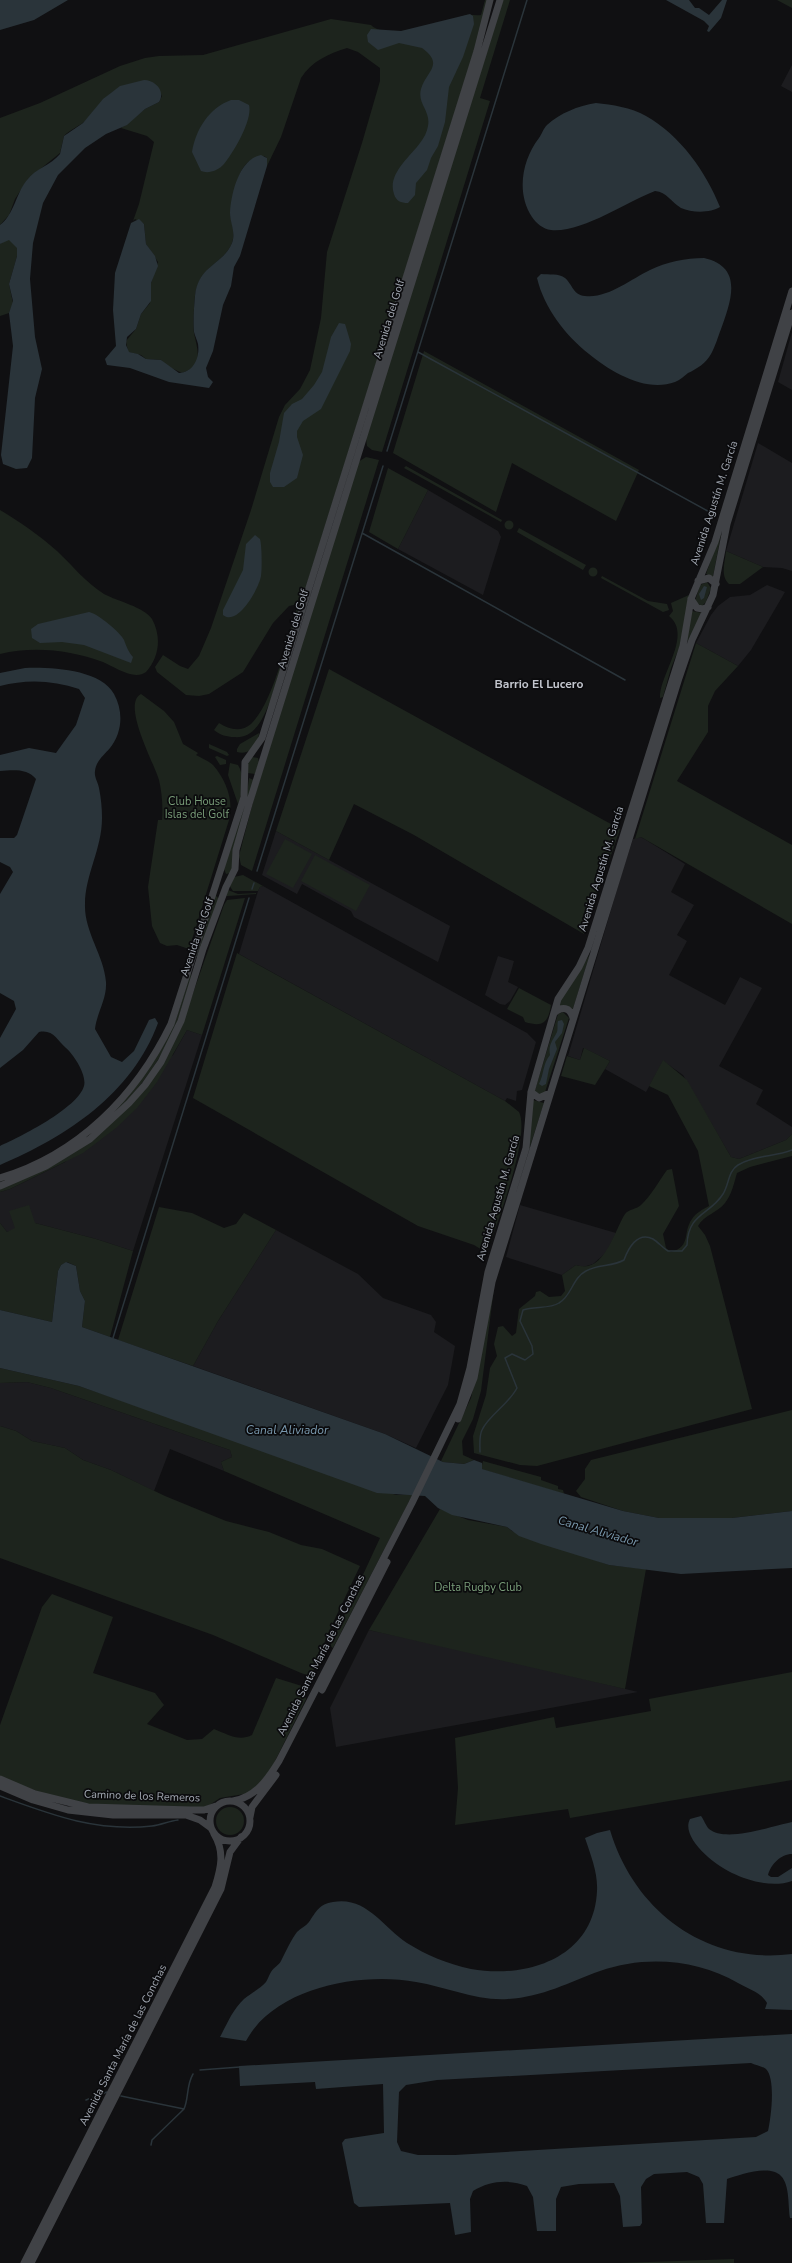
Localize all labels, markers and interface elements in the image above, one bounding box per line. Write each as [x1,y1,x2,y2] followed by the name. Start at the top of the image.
[370,277,408,361] street label: Avenida del Golf
[687,439,741,567] street label: Avenida Agustín M. García
[274,587,312,671] street label: Avenida del Golf
[495,676,583,692] district label: Barrio El Lucero
[165,794,230,822] park label: Club House Islas del Golf
[575,804,627,933] street label: Avenida Agustín M. García
[177,895,218,978] street label: Avenida del Golf
[473,1133,523,1263] street label: Avenida Agustín M. García
[246,1422,329,1438] water label: Canal Aliviador
[556,1512,640,1550] water label: Canal Aliviador
[274,1572,368,1738] street label: Avenida Santa María de las Conchas
[434,1580,522,1595] park label: Delta Rugby Club
[84,1786,200,1806] street label: Camino de los Remeros
[76,1962,170,2128] street label: Avenida Santa María de las Conchas

